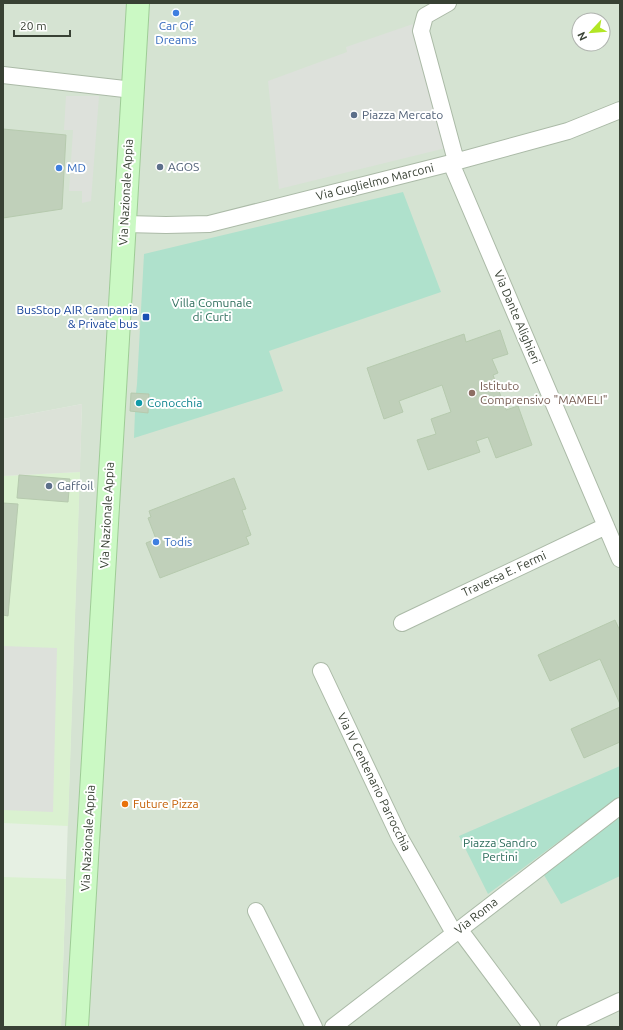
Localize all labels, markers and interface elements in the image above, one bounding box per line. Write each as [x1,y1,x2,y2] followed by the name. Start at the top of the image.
[171,8,181,18] marker: Car Of Dreams
[14,12,70,38] scale bar
[571,12,611,52] north arrow
[20,19,47,32] text: 20 m
[155,19,197,46] place label: Car Of Dreams
[575,30,589,43] text: N
[362,108,443,121] place label: Piazza Mercato
[349,110,359,120] marker: Piazza Mercato
[116,138,135,245] street label: Via Nazionale Appia
[168,160,199,173] place label: AGOS
[67,161,86,174] place label: MD
[315,161,435,202] street label: Via Guglielmo Marconi
[155,162,165,172] marker: AGOS
[54,163,64,173] marker: MD
[492,268,543,365] street label: Via Dante Alighieri
[172,296,252,323] park label: Villa Comunale di Curti
[16,303,138,330] place label: BusStop AIR Campania & Private bus
[141,312,151,322] marker: BusStop AIR Campania & Private bus
[480,379,608,406] place label: Istituto Comprensivo "MAMELI"
[467,388,477,398] marker: Istituto Comprensivo "MAMELI"
[147,396,202,409] place label: Conocchia
[134,398,144,408] marker: Conocchia
[97,461,116,568] street label: Via Nazionale Appia
[57,479,93,492] place label: Gaffoil
[44,481,54,491] marker: Gaffoil
[164,535,192,548] place label: Todis
[151,537,161,547] marker: Todis
[460,548,548,599] street label: Traversa E. Fermi
[335,711,414,853] street label: Via IV Centenario Parrocchia
[78,784,97,891] street label: Via Nazionale Appia
[133,797,199,810] place label: Future Pizza
[120,799,130,809] marker: Future Pizza
[463,836,537,863] park label: Piazza Sandro Pertini
[452,895,500,936] street label: Via Roma

